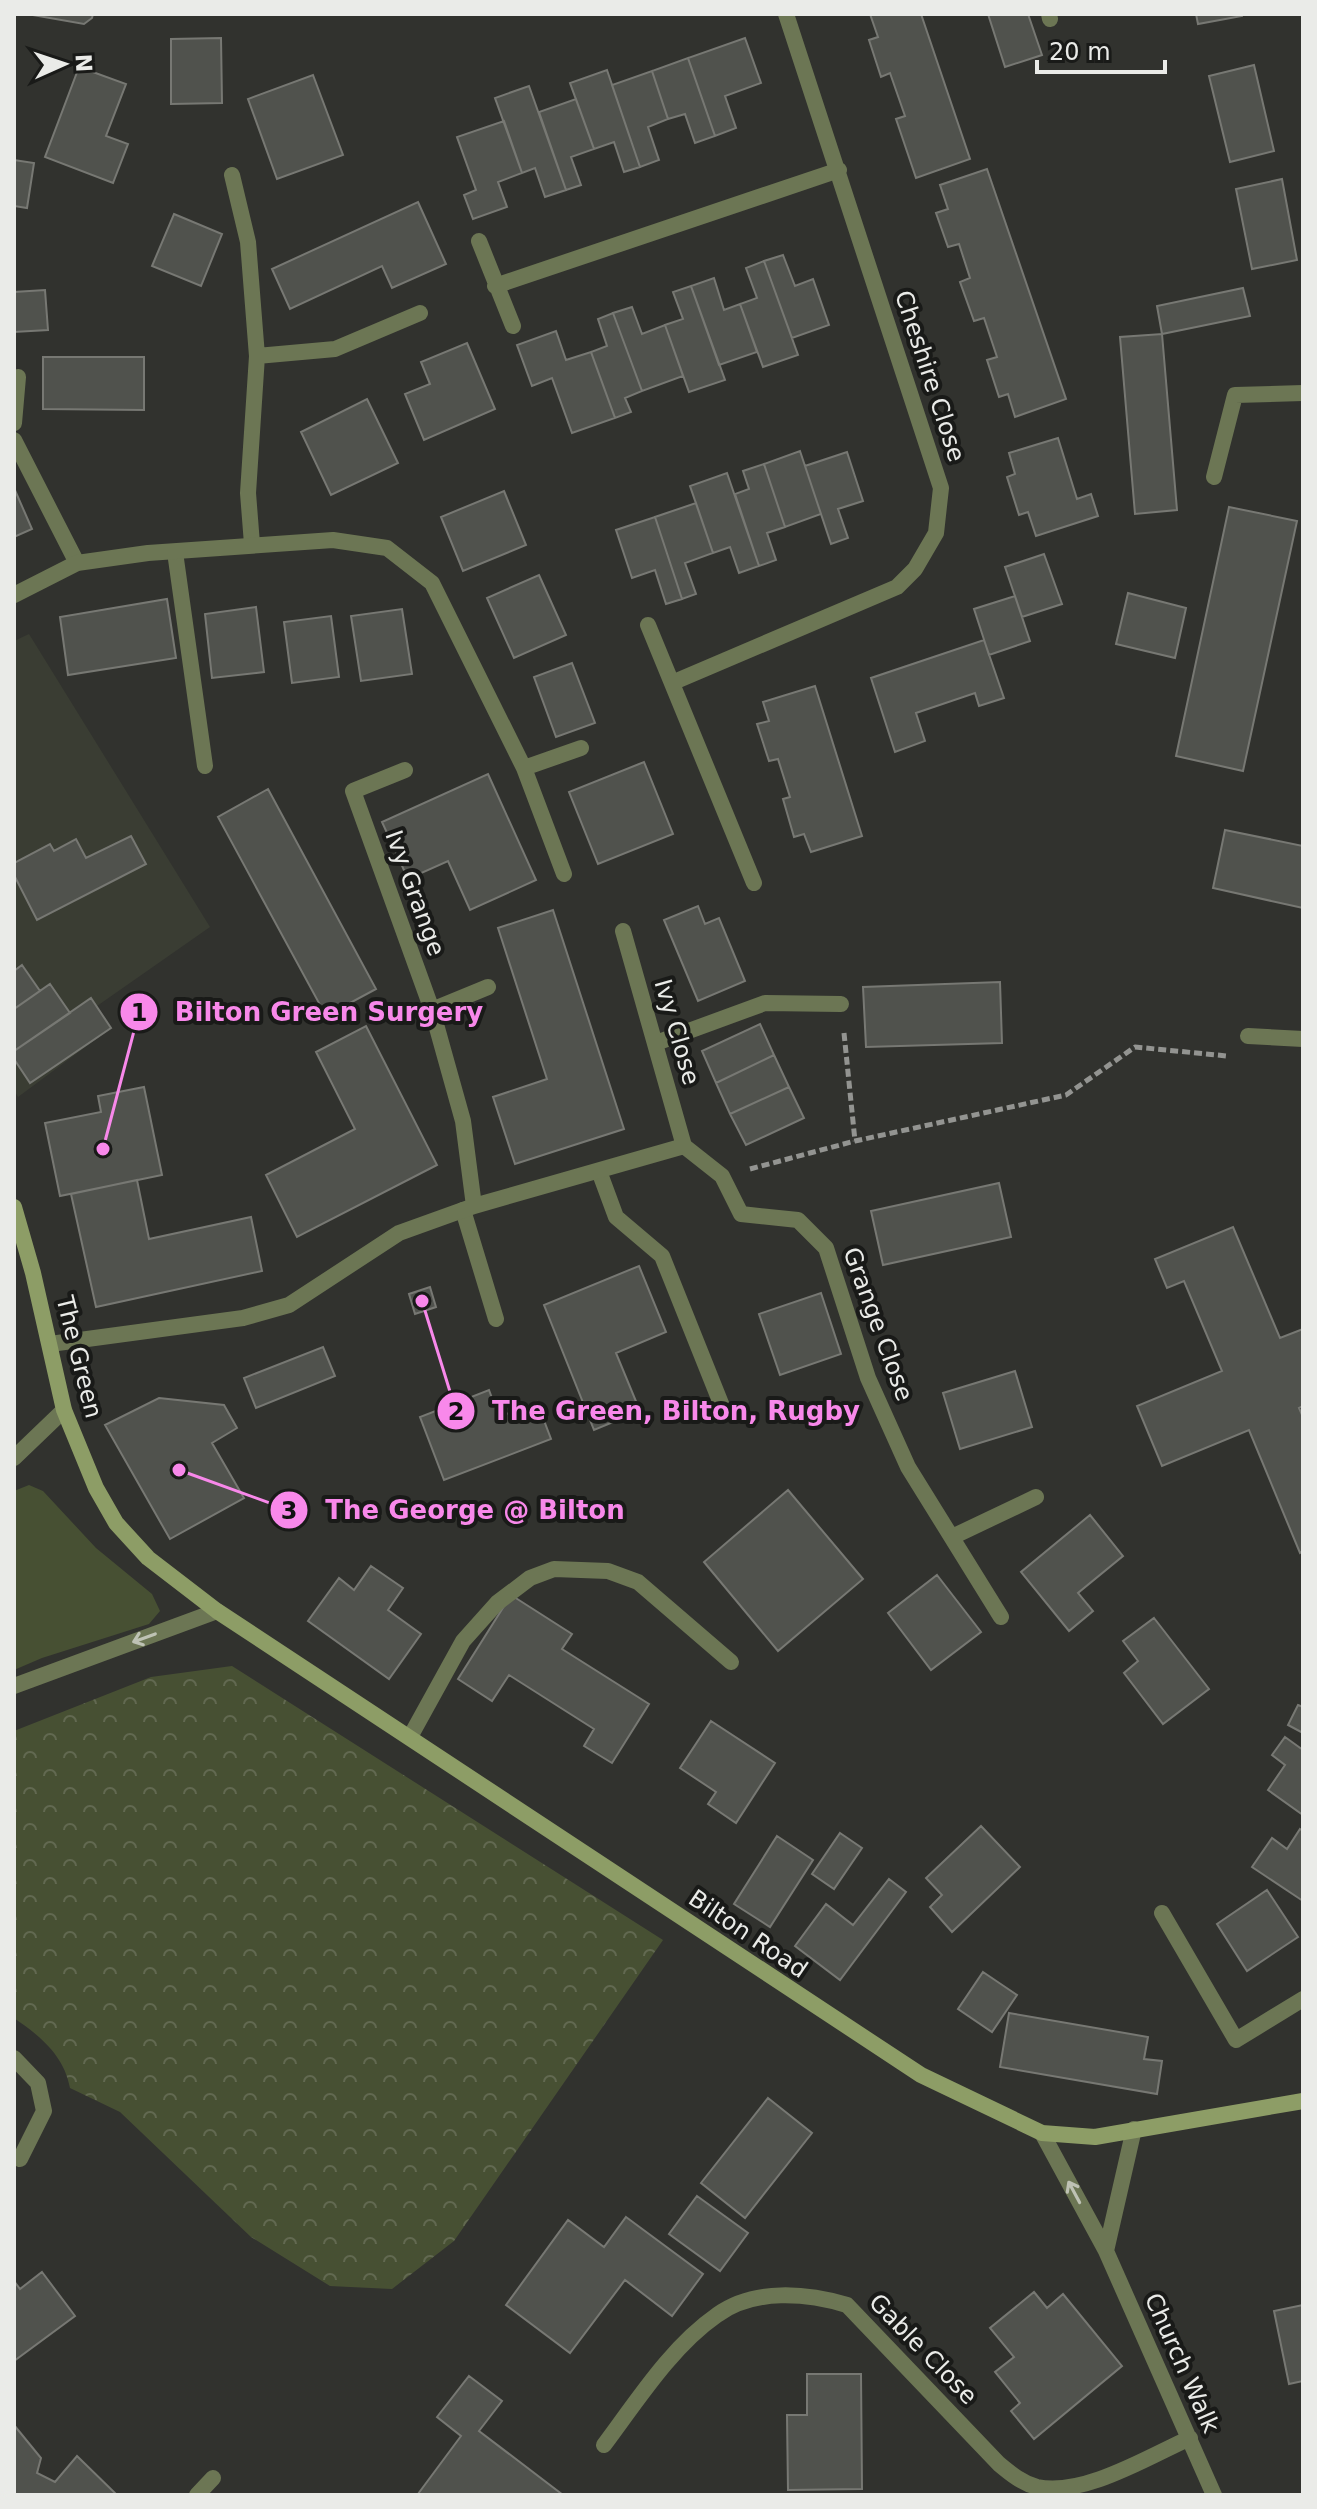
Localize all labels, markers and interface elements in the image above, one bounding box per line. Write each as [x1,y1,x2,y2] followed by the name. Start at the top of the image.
[24,24,104,104] north arrow
[1037,24,1165,74] scale bar
[1049,38,1111,66] text: 20 m
[71,53,96,73] text: N
[889,287,971,465] street label: Cheshire Close
[379,826,451,960] street label: Ivy Grange
[649,976,705,1088] street label: Ivy Close
[119,987,500,1037] callout: Bilton Green Surgery
[175,997,483,1027] text: Bilton Green Surgery
[131,999,147,1027] text: 1
[837,1243,919,1405] street label: Grange Close
[50,1292,108,1421] street label: The Green
[436,1386,876,1436] callout: The Green, Bilton, Rugby
[492,1396,860,1426] text: The Green, Bilton, Rugby
[448,1398,464,1426] text: 2
[269,1485,641,1535] callout: The George @ Bilton
[325,1495,625,1525] text: The George @ Bilton
[281,1497,297,1525] text: 3
[132,1632,157,1646] one-way arrow
[683,1884,813,1984] street label: Bilton Road
[1065,2181,1081,2205] one-way arrow
[863,2288,983,2410] street label: Gable Close
[1139,2289,1225,2437] street label: Church Walk

